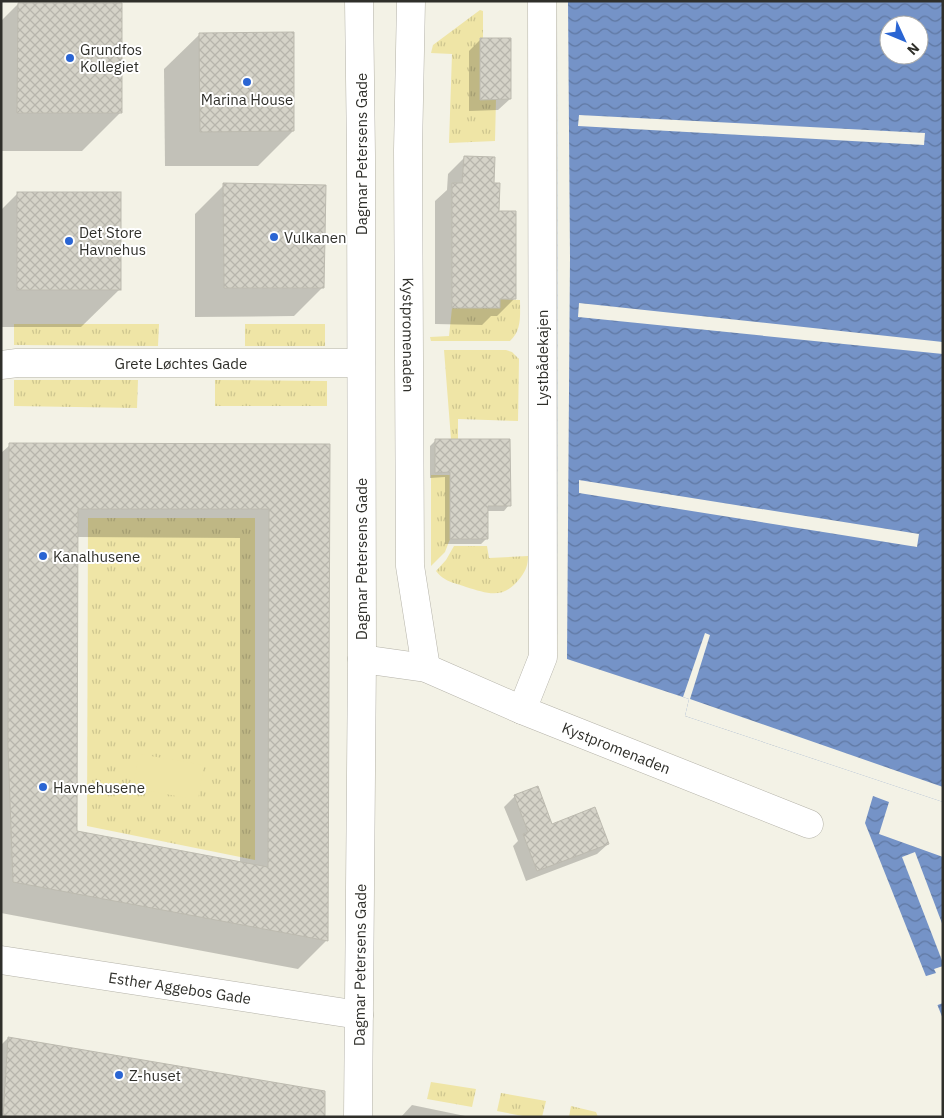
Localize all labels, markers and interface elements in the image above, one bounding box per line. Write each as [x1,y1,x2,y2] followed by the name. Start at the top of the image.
[879,15,929,65] north arrow
[903,39,923,59] text: N
[80,40,142,76] place label: Grundfos Kollegiet
[64,52,76,64] marker: Grundfos Kollegiet
[352,73,371,235] street label: Dagmar Petersens Gade
[241,76,253,88] marker: Marina House
[201,90,293,109] place label: Marina House
[79,223,146,259] place label: Det Store Havnehus
[284,228,347,247] place label: Vulkanen
[268,231,280,243] marker: Vulkanen
[63,235,75,247] marker: Det Store Havnehus
[399,277,419,393] street label: Kystpromenaden
[533,310,552,406] street label: Lystbådekajen
[114,354,247,373] street label: Grete Løchtes Gade
[352,478,371,640] street label: Dagmar Petersens Gade
[53,547,140,566] place label: Kanalhusene
[37,550,49,562] marker: Kanalhusene
[559,717,673,778] street label: Kystpromenaden
[53,778,145,797] place label: Havnehusene
[37,781,49,793] marker: Havnehusene
[349,884,370,1046] street label: Dagmar Petersens Gade
[107,967,253,1008] street label: Esther Aggebos Gade
[129,1066,181,1085] place label: Z-huset
[113,1069,125,1081] marker: Z-huset

